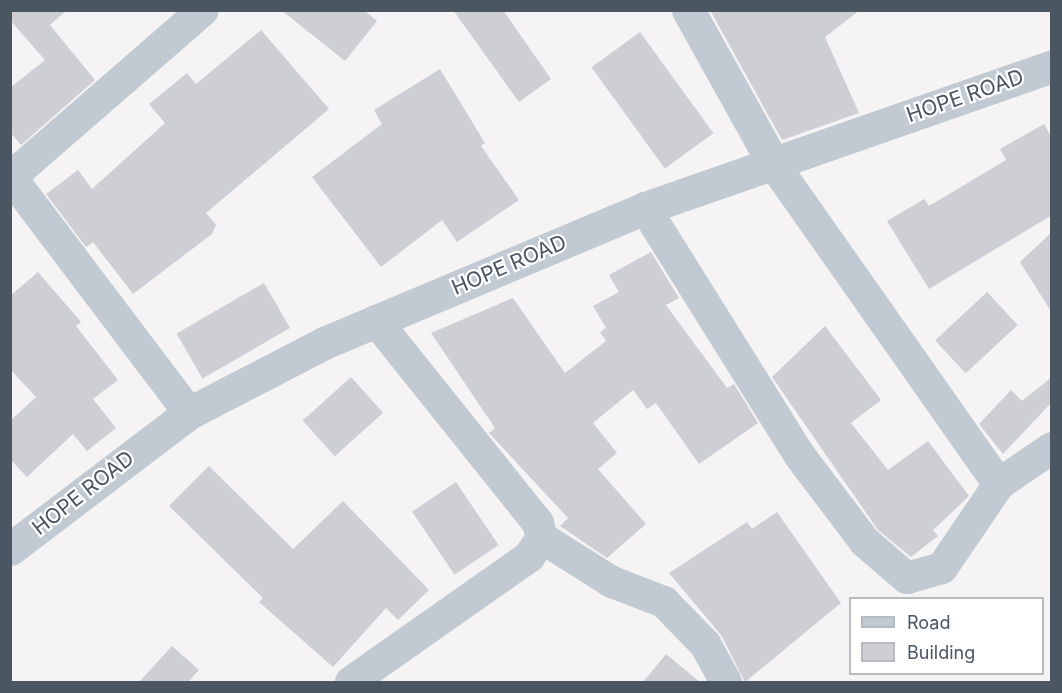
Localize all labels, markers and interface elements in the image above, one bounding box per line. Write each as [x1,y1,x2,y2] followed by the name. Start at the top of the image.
[903,64,1027,128] street label: HOPE ROAD
[448,230,570,300] street label: HOPE ROAD
[27,445,139,541] street label: HOPE ROAD
[849,597,1044,675] legend
[907,612,950,633] text: Road
[907,642,975,663] text: Building

